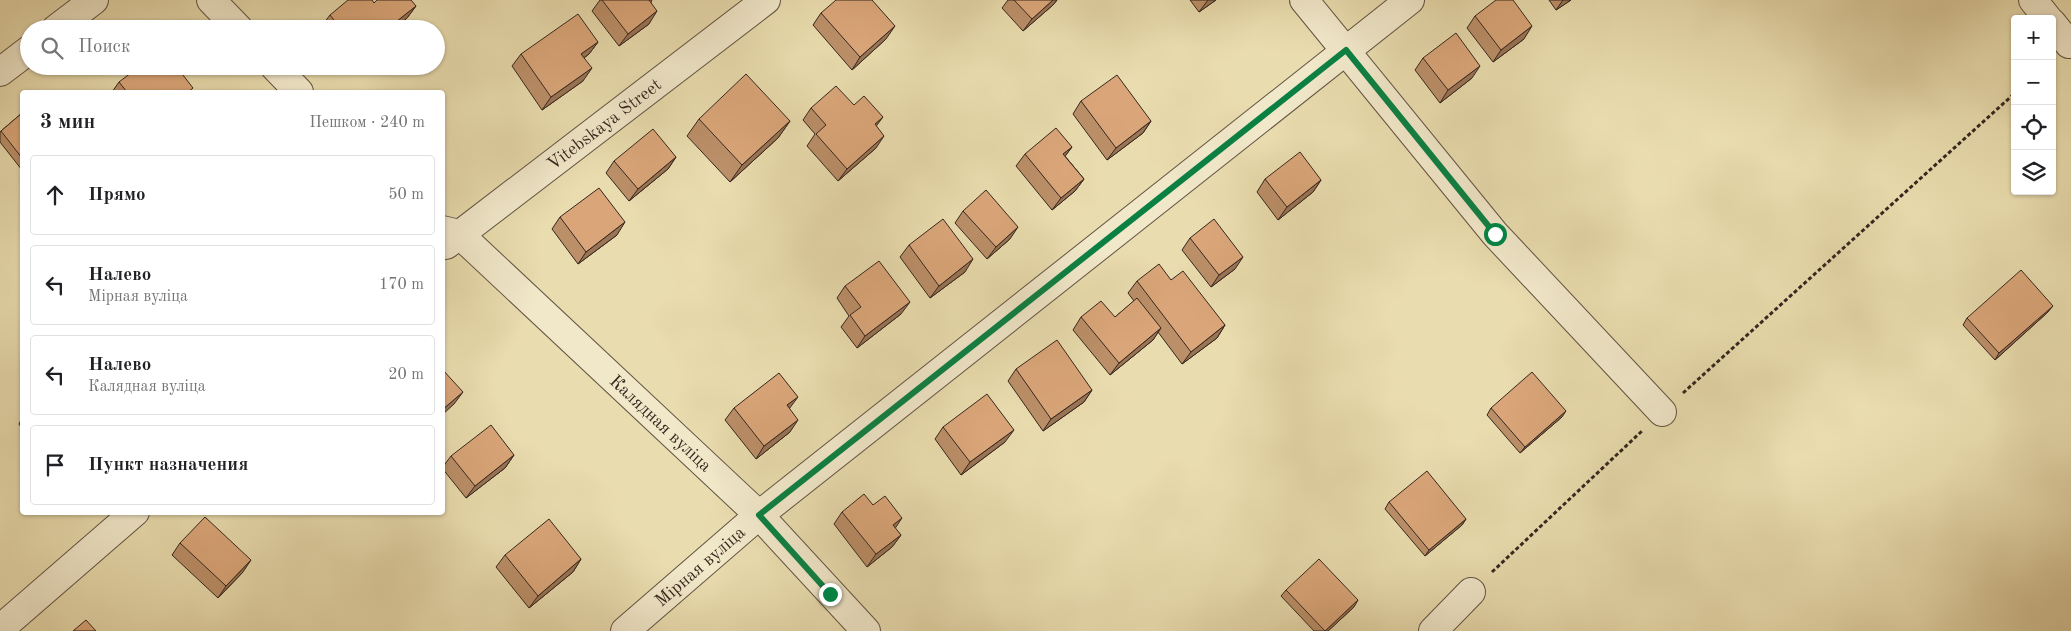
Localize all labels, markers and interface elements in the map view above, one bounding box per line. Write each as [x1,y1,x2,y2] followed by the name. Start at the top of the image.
[2011,15,2056,195] map controls
[2011,15,2056,60] button: +
[20,20,445,75] search box
[38,34,66,62] icon: search
[78,38,130,57] text: Поиск
[2011,60,2056,105] button: −
[544,76,665,174] street label: Vitebskaya Street
[2011,105,2056,150] button: locate
[40,112,95,133] text: 3 мин
[309,115,425,131] text: Пешком · 240 m
[2011,150,2056,195] button: layers
[41,181,69,209] icon: ahead
[88,186,146,205] text: Прямо
[388,187,424,203] text: 50 m
[1484,223,1507,246] route start
[88,266,151,285] text: Налево
[41,271,69,299] icon: left
[379,277,424,293] text: 170 m
[88,289,188,305] text: Мірная вуліца
[88,356,151,375] text: Налево
[41,361,69,389] icon: left
[388,367,424,383] text: 20 m
[606,372,715,476] street label: Калядная вуліца
[88,379,206,395] text: Калядная вуліца
[41,451,69,479] icon: arrive
[88,456,248,475] text: Пункт назначения
[652,523,749,611] street label: Мірная вуліца
[819,583,842,606] route end

